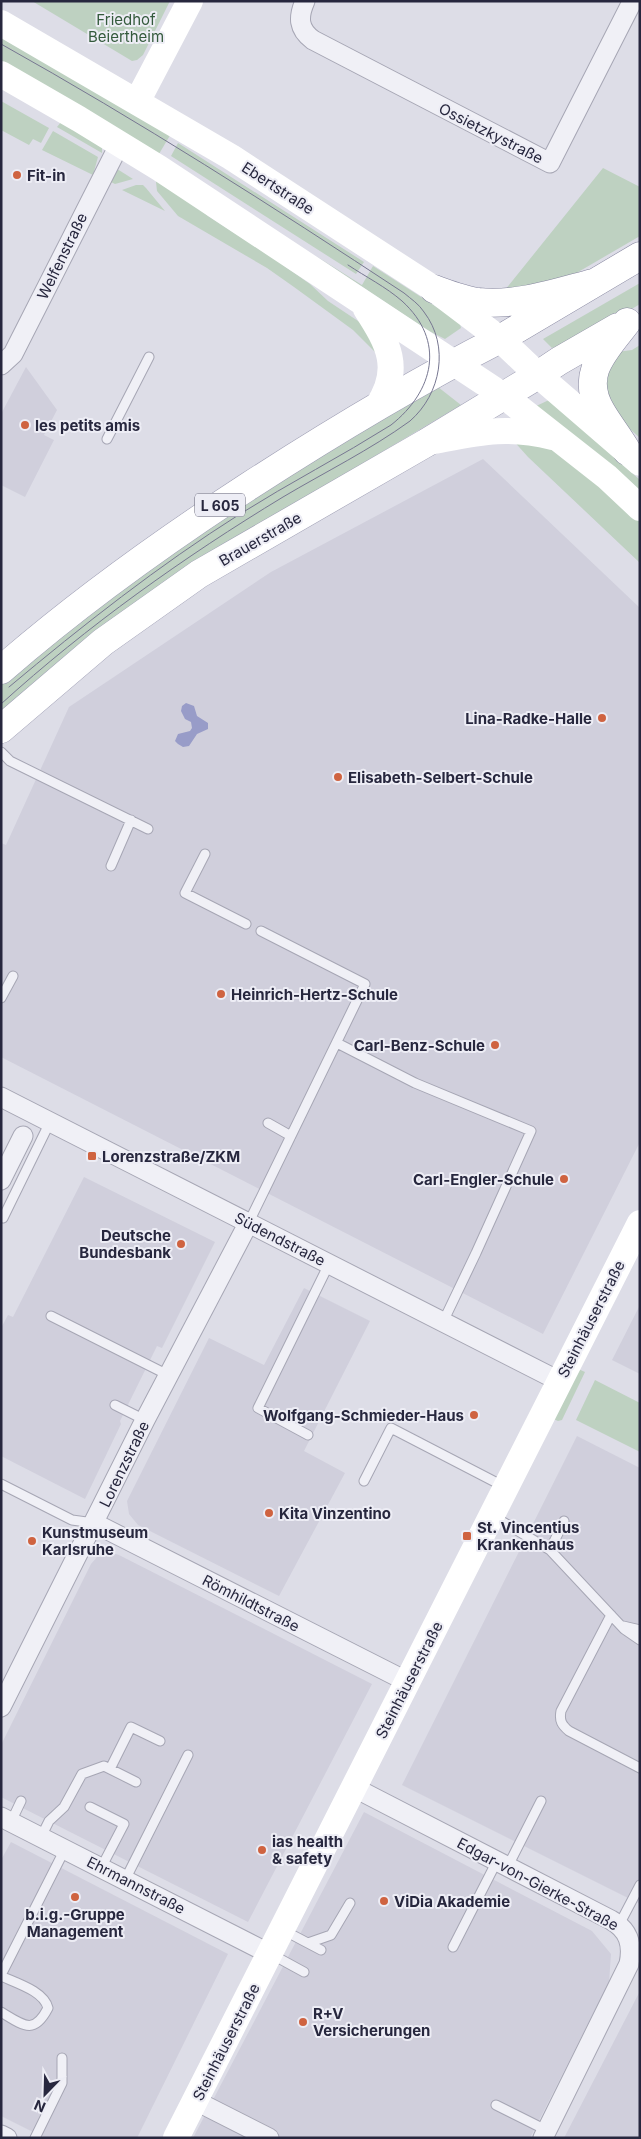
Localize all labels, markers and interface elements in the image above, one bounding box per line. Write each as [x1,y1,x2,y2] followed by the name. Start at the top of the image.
[88,10,164,46] park label: Friedhof Beiertheim
[436,99,546,167] street label: Ossietzkystraße
[238,158,318,218] street label: Ebertstraße
[27,166,66,185] place label: Fit-in
[11,169,23,181] marker: Fit-in
[33,210,91,302] street label: Welfenstraße
[35,416,140,435] place label: les petits amis
[19,419,31,431] marker: les petits amis
[195,494,245,516] road number: L 605
[215,508,305,570] street label: Brauerstraße
[465,709,592,728] place label: Lina-Radke-Halle
[596,712,608,724] marker: Lina-Radke-Halle
[348,768,533,787] place label: Elisabeth-Selbert-Schule
[332,771,344,783] marker: Elisabeth-Selbert-Schule
[231,985,398,1004] place label: Heinrich-Hertz-Schule
[215,988,227,1000] marker: Heinrich-Hertz-Schule
[354,1036,485,1055] place label: Carl-Benz-Schule
[489,1039,501,1051] marker: Carl-Benz-Schule
[102,1147,240,1166] place label: Lorenzstraße/ZKM
[86,1150,98,1162] marker: Lorenzstraße/ZKM
[413,1170,554,1189] place label: Carl-Engler-Schule
[558,1173,570,1185] marker: Carl-Engler-Schule
[231,1208,329,1270] street label: Südendstraße
[79,1226,171,1262] place label: Deutsche Bundesbank
[175,1238,187,1250] marker: Deutsche Bundesbank
[553,1257,629,1381] street label: Steinhäuserstraße
[263,1406,464,1425] place label: Wolfgang-Schmieder-Haus
[468,1409,480,1421] marker: Wolfgang-Schmieder-Haus
[95,1418,153,1510] street label: Lorenzstraße
[279,1504,391,1523] place label: Kita Vinzentino
[263,1507,275,1519] marker: Kita Vinzentino
[477,1518,579,1554] place label: St. Vincentius Krankenhaus
[42,1523,148,1559] place label: Kunstmuseum Karlsruhe
[461,1530,473,1542] marker: St. Vincentius Krankenhaus
[26,1535,38,1547] marker: Kunstmuseum Karlsruhe
[199,1570,303,1636] street label: Römhildtstraße
[371,1618,447,1742] street label: Steinhäuserstraße
[272,1832,343,1868] place label: ias health & safety
[454,1833,622,1935] street label: Edgar-von-Gierke-Straße
[256,1844,268,1856] marker: ias health & safety
[84,1852,188,1918] street label: Ehrmannstraße
[69,1891,81,1903] marker: b.i.g.-Gruppe Management
[394,1892,510,1911] place label: ViDia Akademie
[378,1895,390,1907] marker: ViDia Akademie
[25,1905,125,1941] place label: b.i.g.-Gruppe Management
[188,1980,264,2104] street label: Steinhäuserstraße
[313,2004,430,2040] place label: R+V Versicherungen
[297,2016,309,2028] marker: R+V Versicherungen
[20,2069,70,2119] north arrow
[31,2097,48,2116] text: N

